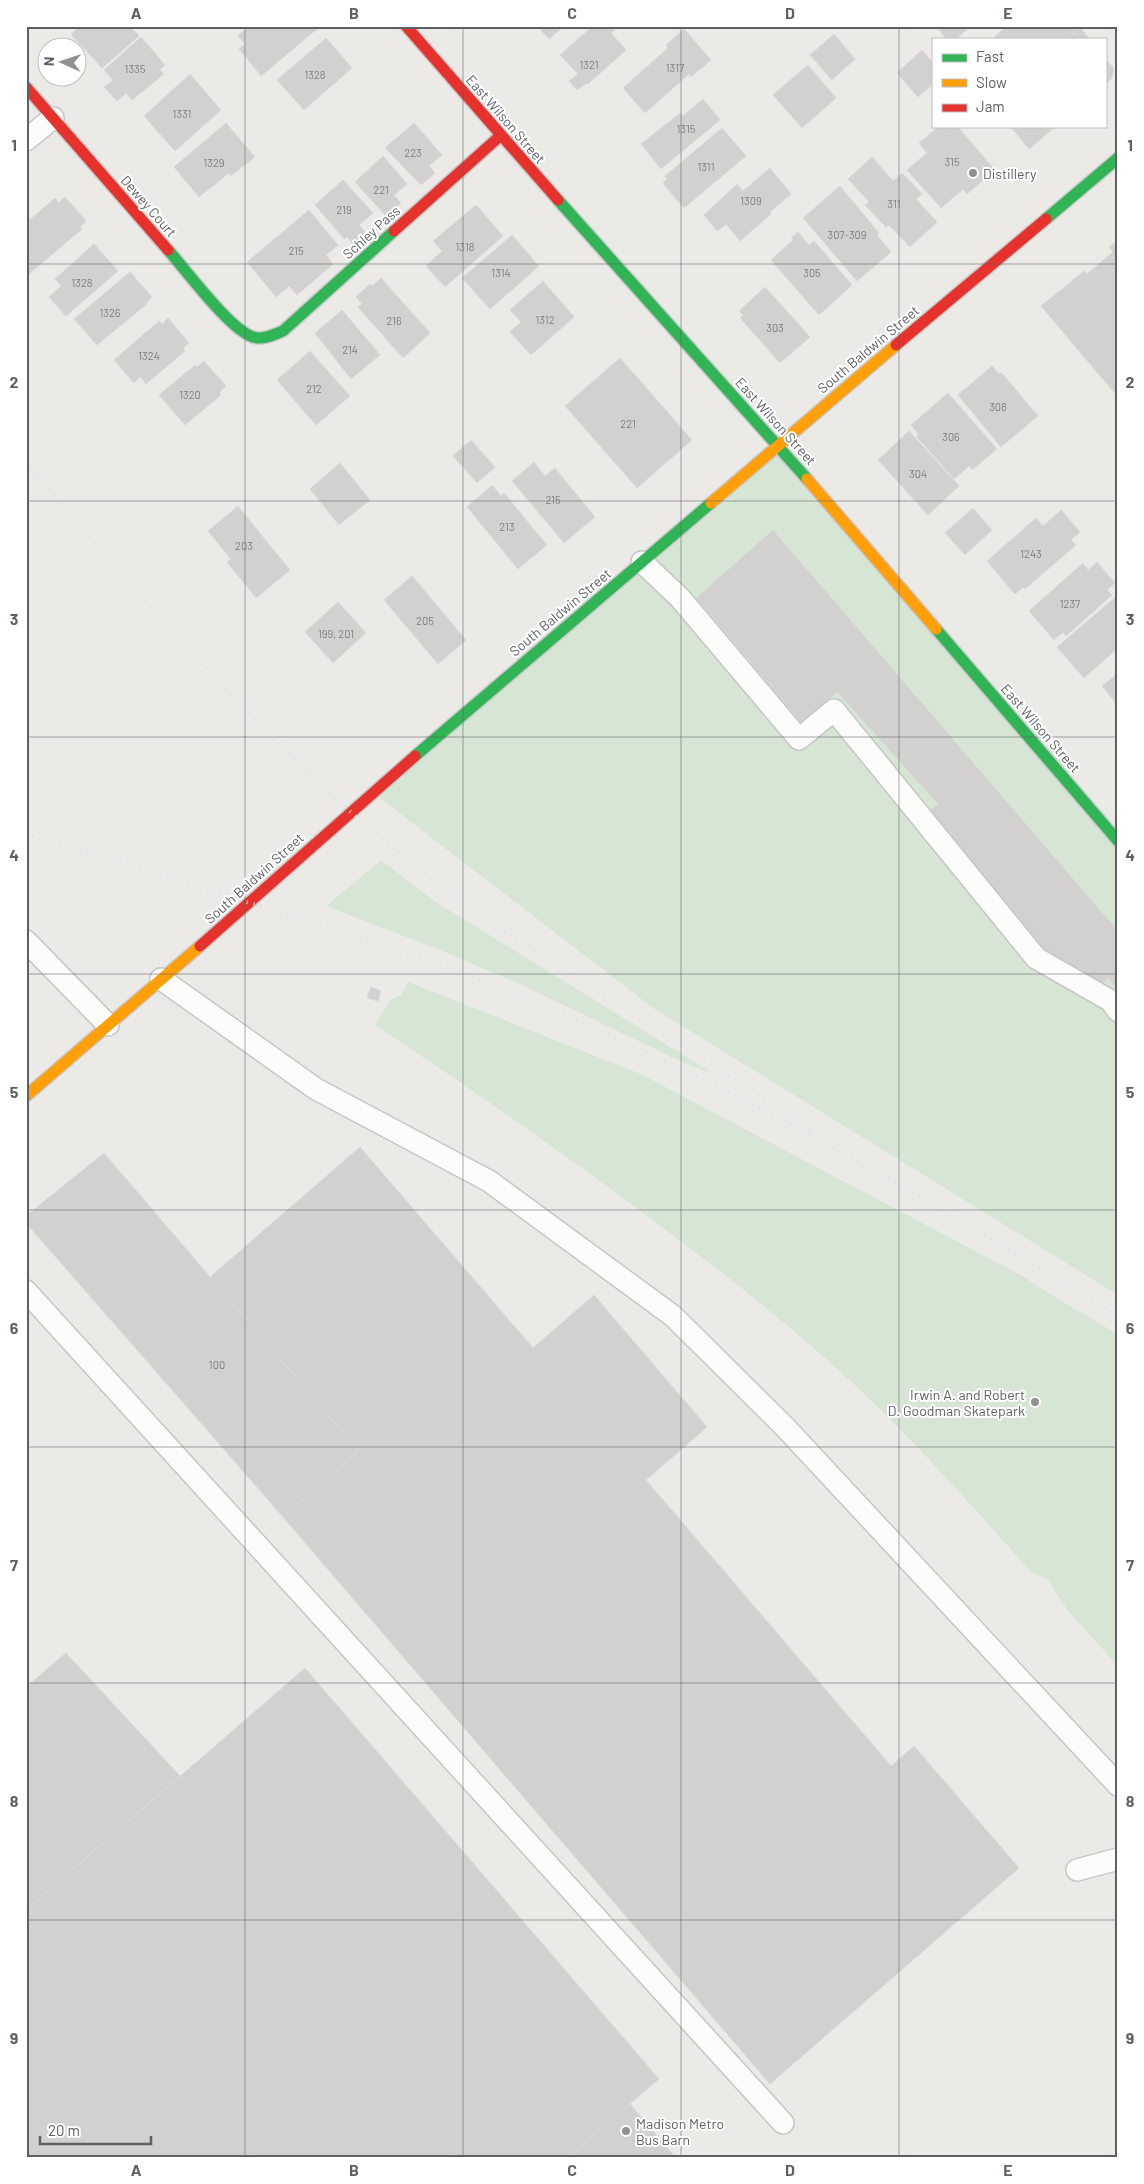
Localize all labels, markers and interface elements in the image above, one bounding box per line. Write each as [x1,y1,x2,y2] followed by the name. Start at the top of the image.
[131,3,142,22] text: A
[349,3,359,22] text: B
[567,3,577,22] text: C
[785,3,795,22] text: D
[1003,3,1013,22] text: E
[38,38,88,88] north arrow
[932,38,1106,128] legend
[976,47,1004,65] text: Fast
[40,56,57,66] text: N
[579,58,599,71] house number: 1321
[666,61,684,74] house number: 1317
[125,62,146,75] house number: 1335
[304,68,326,81] house number: 1328
[463,71,549,167] street label: East Wilson Street
[976,73,1007,91] text: Slow
[976,97,1005,115] text: Jam
[173,107,191,120] house number: 1331
[677,122,696,135] house number: 1315
[11,135,17,154] text: 1
[1127,135,1133,154] text: 1
[404,146,422,159] house number: 223
[944,155,960,168] house number: 315
[203,156,225,169] house number: 1329
[697,160,715,173] house number: 1311
[983,165,1037,182] place label: Distillery
[967,167,979,179] marker: Distillery
[118,172,180,240] street label: Dewey Court
[373,183,389,196] house number: 221
[740,194,762,207] house number: 1309
[887,197,901,210] house number: 311
[339,202,403,262] street label: Schley Pass
[336,203,352,216] house number: 219
[827,228,867,241] house number: 307-309
[455,240,475,253] house number: 1318
[288,244,304,257] house number: 215
[491,266,511,279] house number: 1314
[803,266,821,279] house number: 305
[71,276,93,289] house number: 1328
[814,301,922,397] street label: South Baldwin Street
[99,306,121,319] house number: 1326
[535,313,555,326] house number: 1312
[386,314,402,327] house number: 216
[766,321,784,334] house number: 303
[342,343,358,356] house number: 214
[138,349,160,362] house number: 1324
[10,372,19,391] text: 2
[1126,372,1135,391] text: 2
[732,374,820,468] street label: East Wilson Street
[306,382,322,395] house number: 212
[179,388,201,401] house number: 1320
[989,400,1007,413] house number: 308
[620,417,636,430] house number: 221
[942,430,960,443] house number: 306
[909,467,927,480] house number: 304
[545,493,561,506] house number: 215
[499,520,515,533] house number: 213
[235,539,253,552] house number: 203
[1020,547,1042,560] house number: 1243
[506,564,614,660] street label: South Baldwin Street
[1060,597,1080,610] house number: 1237
[10,609,18,628] text: 3
[1126,609,1134,628] text: 3
[416,614,434,627] house number: 205
[318,627,354,640] house number: 199, 201
[998,680,1084,776] street label: East Wilson Street
[201,829,307,927] street label: South Baldwin Street
[9,845,19,864] text: 4
[1125,845,1135,864] text: 4
[10,1082,19,1101] text: 5
[1126,1082,1135,1101] text: 5
[10,1318,19,1337] text: 6
[1126,1318,1135,1337] text: 6
[209,1358,225,1371] house number: 100
[888,1386,1025,1419] place label: Irwin A. and Robert D. Goodman Skatepark
[1029,1396,1041,1408] marker: Irwin A. and Robert D. Goodman Skatepark
[10,1555,18,1574] text: 7
[1126,1555,1134,1574] text: 7
[10,1791,19,1810] text: 8
[1126,1791,1135,1810] text: 8
[10,2028,18,2047] text: 9
[1126,2028,1134,2047] text: 9
[40,2114,151,2146] scale bar
[636,2115,724,2148] place label: Madison Metro Bus Barn
[48,2121,80,2139] text: 20 m
[620,2125,632,2137] marker: Madison Metro Bus Barn
[131,2160,142,2179] text: A
[349,2160,359,2179] text: B
[567,2160,577,2179] text: C
[785,2160,795,2179] text: D
[1003,2160,1013,2179] text: E

